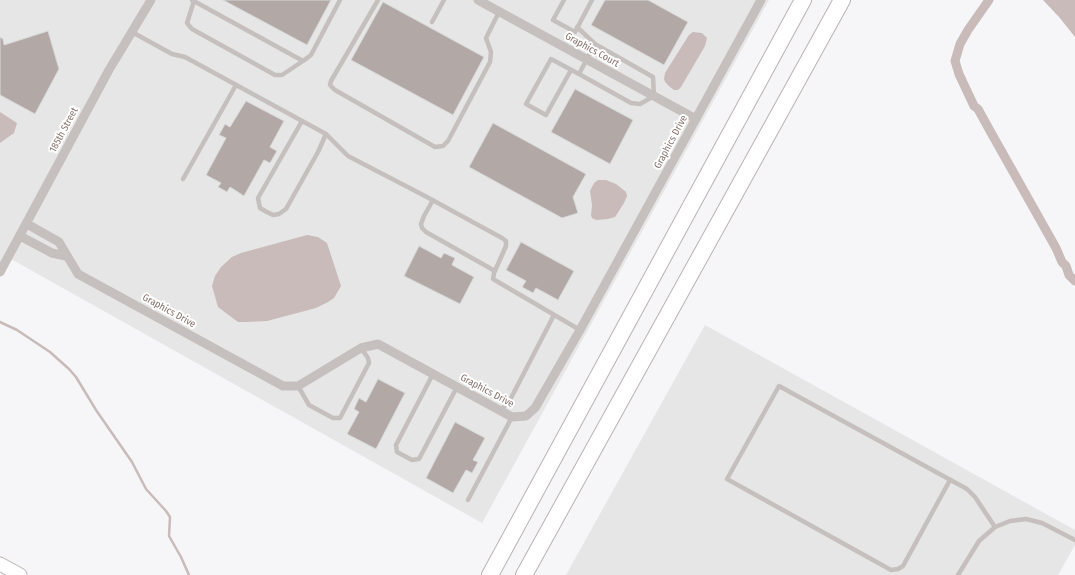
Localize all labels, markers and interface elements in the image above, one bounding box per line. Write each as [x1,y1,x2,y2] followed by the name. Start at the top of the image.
[563,30,621,70] street label: Graphics Court
[47,106,81,154] street label: 185th Street
[652,113,690,171] street label: Graphics Drive
[140,291,198,331] street label: Graphics Drive
[458,372,516,410] street label: Graphics Drive

